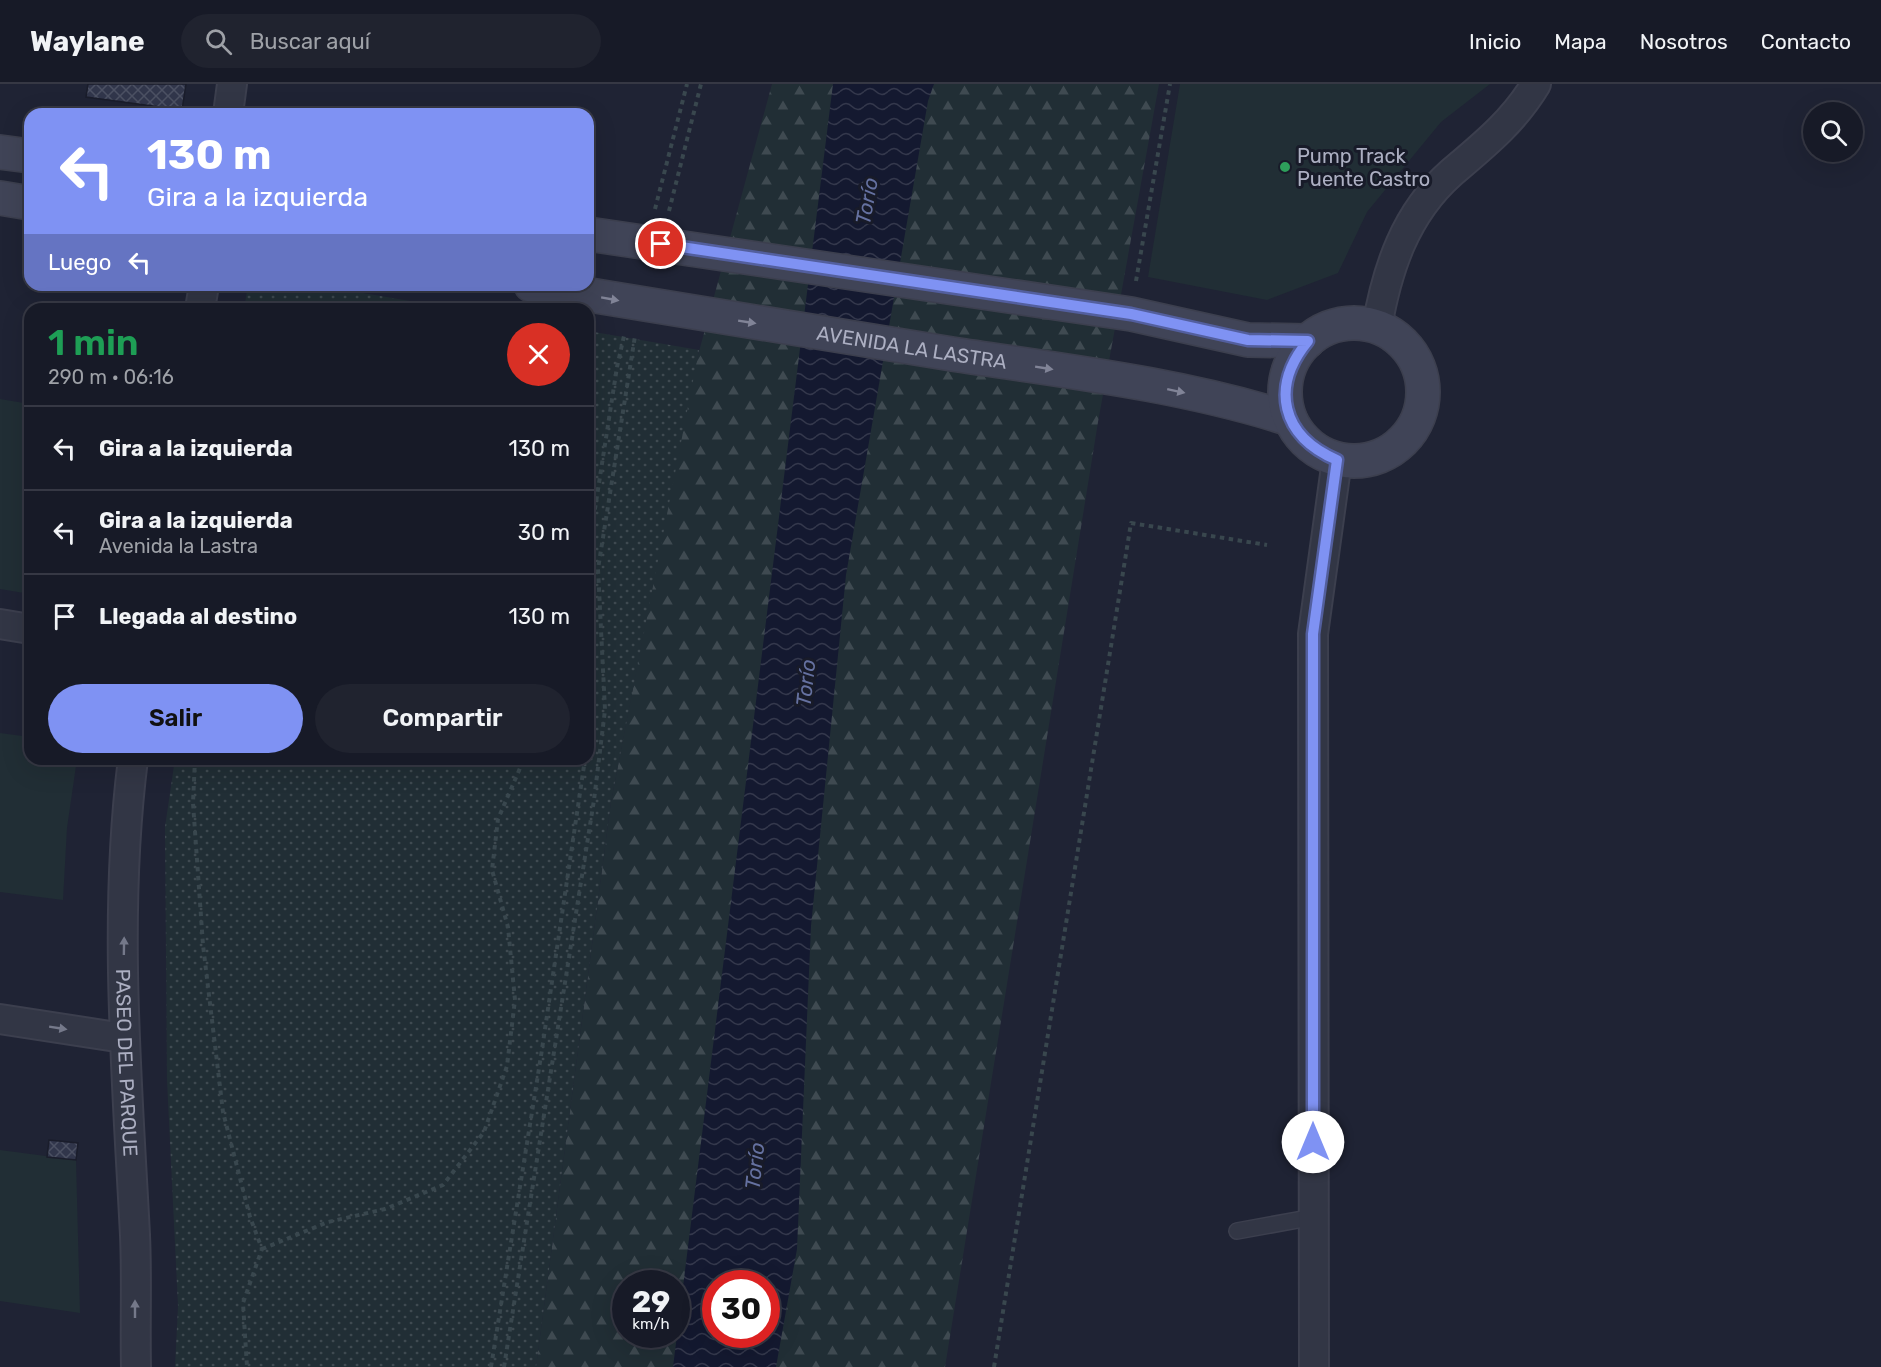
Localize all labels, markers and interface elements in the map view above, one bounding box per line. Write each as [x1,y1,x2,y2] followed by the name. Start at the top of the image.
[181,14,601,68] search box
[30,25,145,58] text: Waylane
[202,25,235,58] icon: search
[250,28,370,55] text: Buscar aquí
[1469,29,1521,54] text: Inicio
[1554,29,1607,54] text: Mapa
[1640,29,1728,54] text: Nosotros
[1761,29,1851,54] text: Contacto
[1803,102,1863,162] map controls
[1803,102,1863,162] button: search
[147,130,272,180] text: 130 m
[48,132,126,210] icon: left
[1297,144,1430,191] place label: Pump Track Puente Castro
[1278,160,1292,174] marker: Pump Track Puente Castro
[850,175,883,226] water label: Torío
[147,181,368,213] text: Gira a la izquierda
[635,218,686,269] pin
[644,227,677,260] icon: arrive
[123,246,156,279] icon: left
[48,249,111,276] text: Luego
[600,294,619,303] one-way arrow
[738,318,757,327] one-way arrow
[48,321,139,364] text: 1 min
[815,321,1009,374] street label: AVENIDA LA LASTRA
[507,323,570,386] button: close
[1034,363,1053,372] one-way arrow
[48,365,174,389] text: 290 m · 06:16
[1166,386,1185,396] one-way arrow
[48,432,81,465] icon: left
[99,435,293,462] text: Gira a la izquierda
[508,435,570,462] text: 130 m
[99,507,293,534] text: Gira a la izquierda
[48,516,81,549] icon: left
[518,519,570,546] text: 30 m
[99,534,258,558] text: Avenida la Lastra
[48,600,81,633] icon: arrive
[99,603,297,630] text: Llegada al destino
[508,603,570,630] text: 130 m
[791,658,820,708] water label: Torío
[48,684,303,753] button: Salir
[315,684,570,753] button: Compartir
[120,936,129,955] one-way arrow
[111,968,143,1157] street label: PASEO DEL PARQUE
[48,1024,67,1033] one-way arrow
[1281,1110,1345,1174] position arrow
[740,1141,769,1191] water label: Torío
[702,1270,780,1348] speed limit sign: 30
[632,1284,670,1320] text: 29
[130,1299,140,1318] one-way arrow
[632,1315,670,1333] text: km/h

